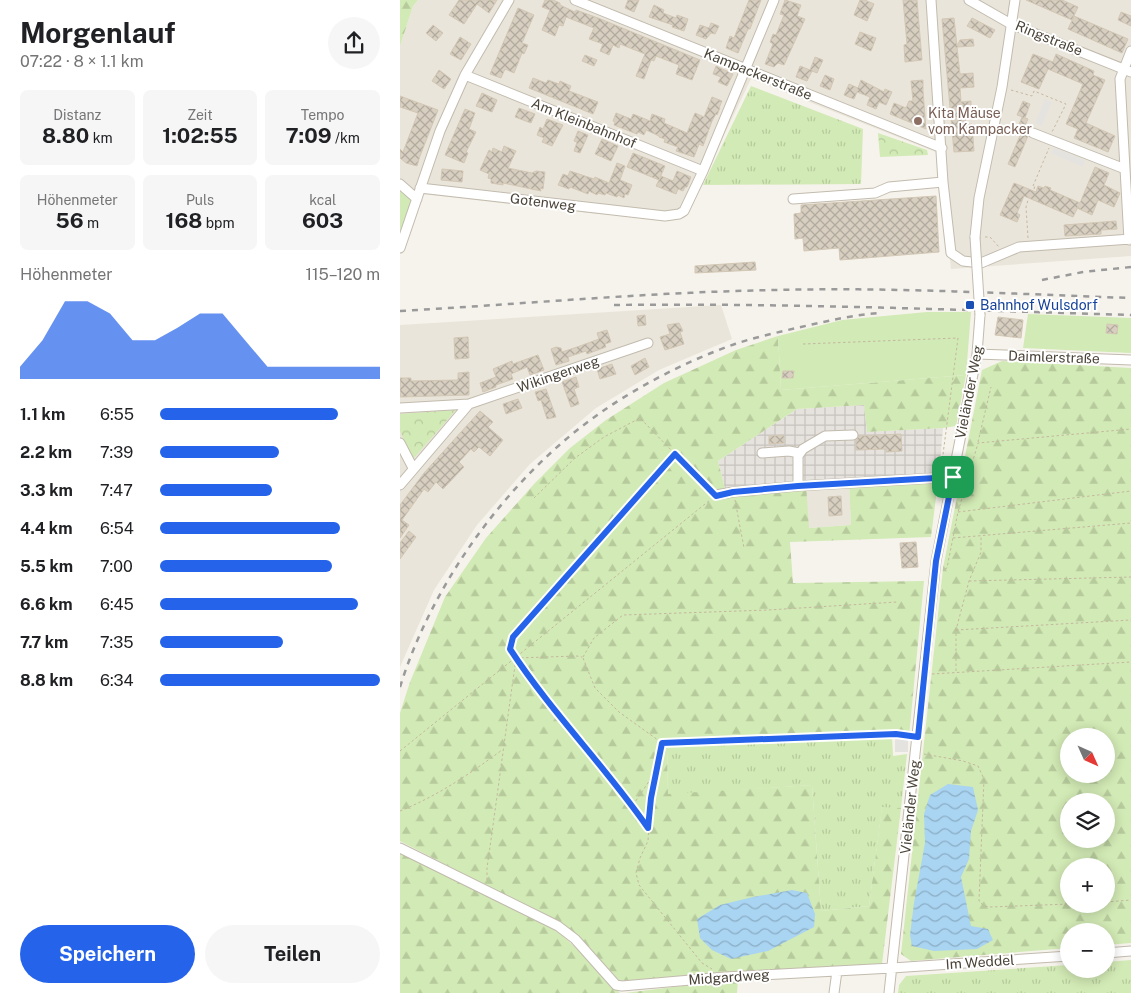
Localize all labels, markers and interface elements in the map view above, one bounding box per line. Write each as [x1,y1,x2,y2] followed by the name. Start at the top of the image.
[20,16,175,49] text: Morgenlauf
[328,17,380,69] button: share
[1013,17,1085,59] street label: Ringstraße
[702,45,814,103] street label: Kampackerstraße
[20,52,144,71] text: 07:22 · 8 × 1.1 km
[529,95,639,152] street label: Am Kleinbahnhof
[928,105,1032,137] place label: Kita Mäuse vom Kampacker
[53,107,101,123] text: Distanz
[187,107,213,123] text: Zeit
[301,107,344,123] text: Tempo
[912,115,924,127] marker: Kita Mäuse vom Kampacker
[42,123,89,148] text: 8.80
[162,123,238,148] text: 1:02:55
[285,123,332,148] text: 7:09
[89,130,113,146] text: km
[332,130,360,146] text: /km
[509,190,577,214] street label: Gotenweg
[37,192,118,208] text: Höhenmeter
[186,192,214,208] text: Puls
[309,192,336,208] text: kcal
[56,208,84,233] text: 56
[165,208,202,233] text: 168
[302,208,343,233] text: 603
[84,215,99,231] text: m
[202,215,235,231] text: bpm
[20,265,113,284] text: Höhenmeter
[305,265,380,284] text: 115–120 m
[980,297,1098,313] place label: Bahnhof Wulsdorf
[964,299,976,311] marker: Bahnhof Wulsdorf
[952,344,986,440] street label: Vieländer Weg
[1008,347,1100,367] street label: Daimlerstraße
[515,352,601,396] street label: Wikingerweg
[20,405,65,424] text: 1.1 km
[100,405,134,424] text: 6:55
[20,443,72,462] text: 2.2 km
[100,443,133,462] text: 7:39
[932,456,974,498] pin
[939,463,967,491] icon: arrive
[20,481,73,500] text: 3.3 km
[100,481,133,500] text: 7:47
[20,519,72,538] text: 4.4 km
[100,519,134,538] text: 6:54
[20,557,73,576] text: 5.5 km
[100,557,133,576] text: 7:00
[20,595,73,614] text: 6.6 km
[100,595,134,614] text: 6:45
[20,633,68,652] text: 7.7 km
[100,633,134,652] text: 7:35
[20,671,73,690] text: 8.8 km
[100,671,134,690] text: 6:34
[1060,728,1115,782] north arrow
[1060,728,1115,978] map controls
[897,759,923,855] street label: Vieländer Weg
[1060,793,1115,848] button: layers
[1060,858,1115,913] button: +
[1060,923,1115,978] button: −
[20,925,195,983] button: Speichern
[205,925,380,983] button: Teilen
[945,952,1015,972] street label: Im Weddel
[688,966,771,988] street label: Midgardweg

